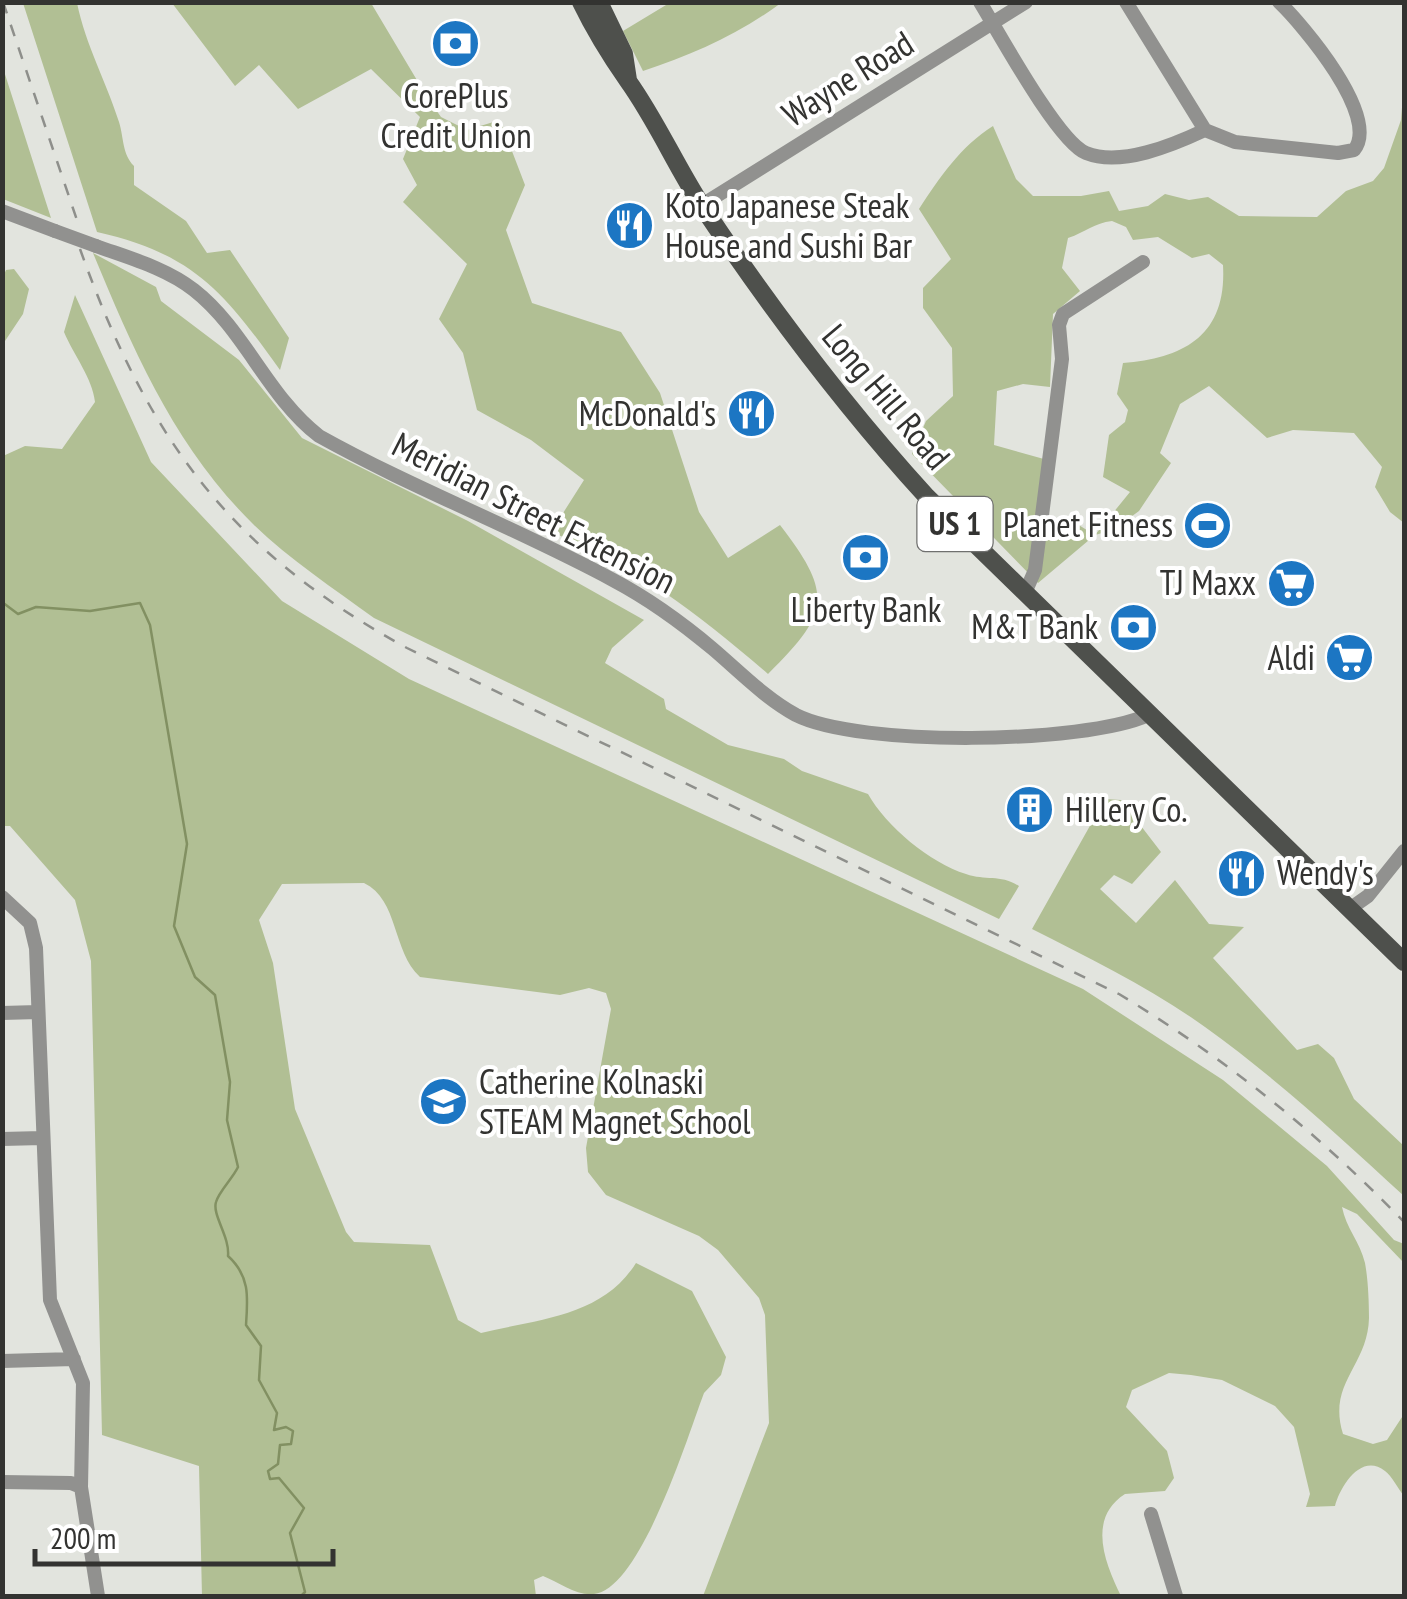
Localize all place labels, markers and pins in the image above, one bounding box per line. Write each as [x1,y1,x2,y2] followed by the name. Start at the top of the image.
[430,18,482,70] bank icon: CorePlus Credit Union
[380,72,532,158] place label: CorePlus Credit Union
[665,182,913,268] place label: Koto Japanese Steak House and Sushi Bar
[604,200,656,252] restaurant icon: Koto Japanese Steak House and Sushi Bar
[725,388,777,440] restaurant icon: McDonald's
[579,390,716,436] place label: McDonald's
[1182,499,1234,551] sports icon: Planet Fitness
[1003,501,1173,547] place label: Planet Fitness
[840,532,892,584] bank icon: Liberty Bank
[1265,557,1317,609] supermarket icon: TJ Maxx
[1160,559,1256,605] place label: TJ Maxx
[791,586,942,632] place label: Liberty Bank
[1107,601,1159,653] bank icon: M&T Bank
[971,603,1098,649] place label: M&T Bank
[1324,632,1376,684] supermarket icon: Aldi
[1268,634,1315,680] place label: Aldi
[1004,784,1056,836] building icon: Hillery Co.
[1065,786,1188,832] place label: Hillery Co.
[1216,847,1268,899] restaurant icon: Wendy's
[1277,849,1374,895] place label: Wendy's
[479,1058,750,1144] place label: Catherine Kolnaski STEAM Magnet School
[418,1076,470,1128] school or university icon: Catherine Kolnaski STEAM Magnet School

